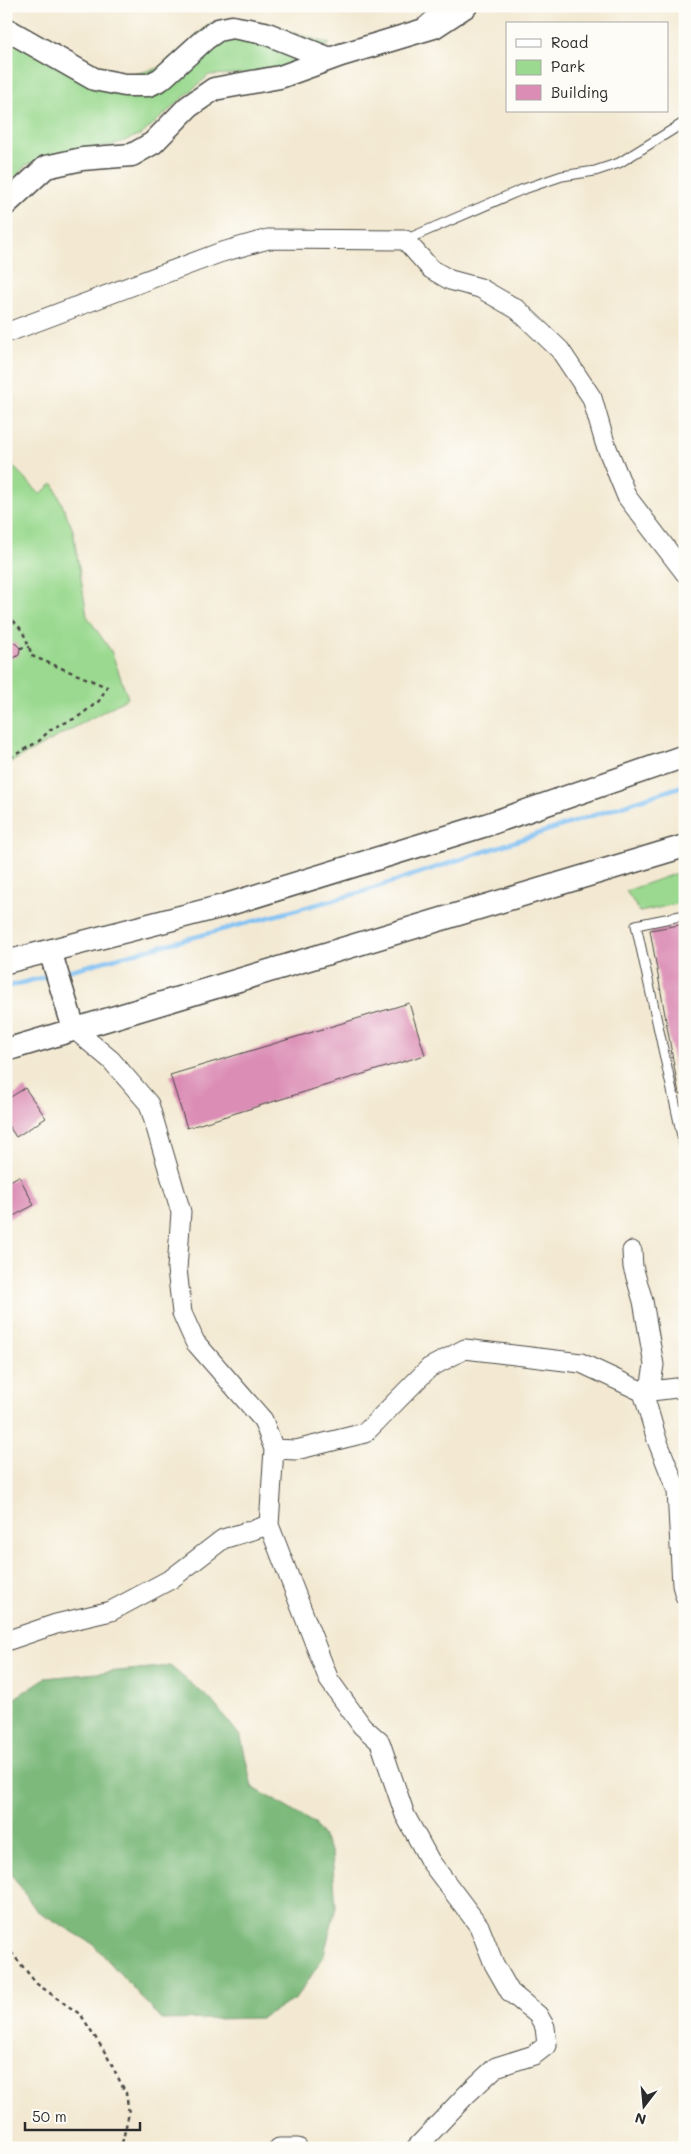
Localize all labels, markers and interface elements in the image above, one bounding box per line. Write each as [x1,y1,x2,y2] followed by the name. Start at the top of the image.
[506,22,668,112] legend
[551,32,588,52] text: Road
[551,56,585,76] text: Park
[551,82,608,102] text: Building
[618,2082,668,2132] north arrow
[25,2099,140,2131] scale bar
[32,2106,67,2126] text: 50 m
[633,2108,648,2130] text: N

